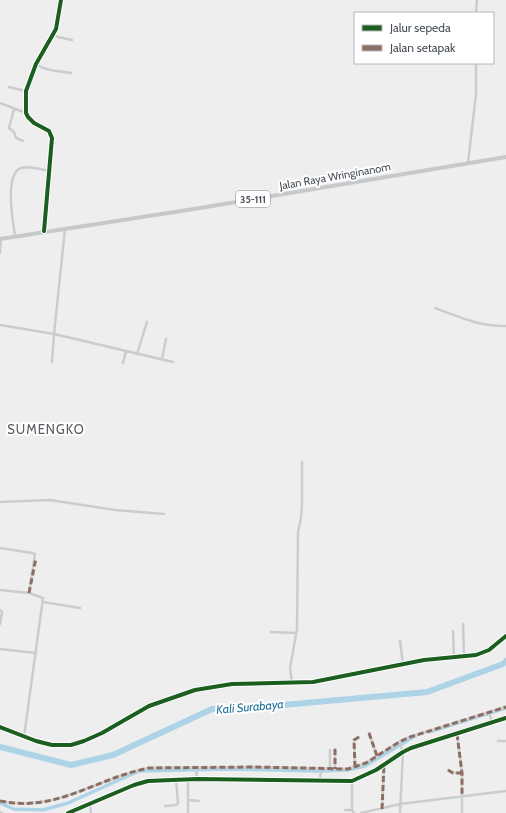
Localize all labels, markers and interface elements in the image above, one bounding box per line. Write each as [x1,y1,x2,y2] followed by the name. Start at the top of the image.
[354,12,494,64] legend
[389,20,451,35] text: Jalur sepeda
[389,40,456,55] text: Jalan setapak
[277,159,392,193] street label: Jalan Raya Wringinanom
[236,191,270,207] road number: 35-111
[7,421,85,437] district label: SUMENGKO
[216,696,284,717] water label: Kali Surabaya

